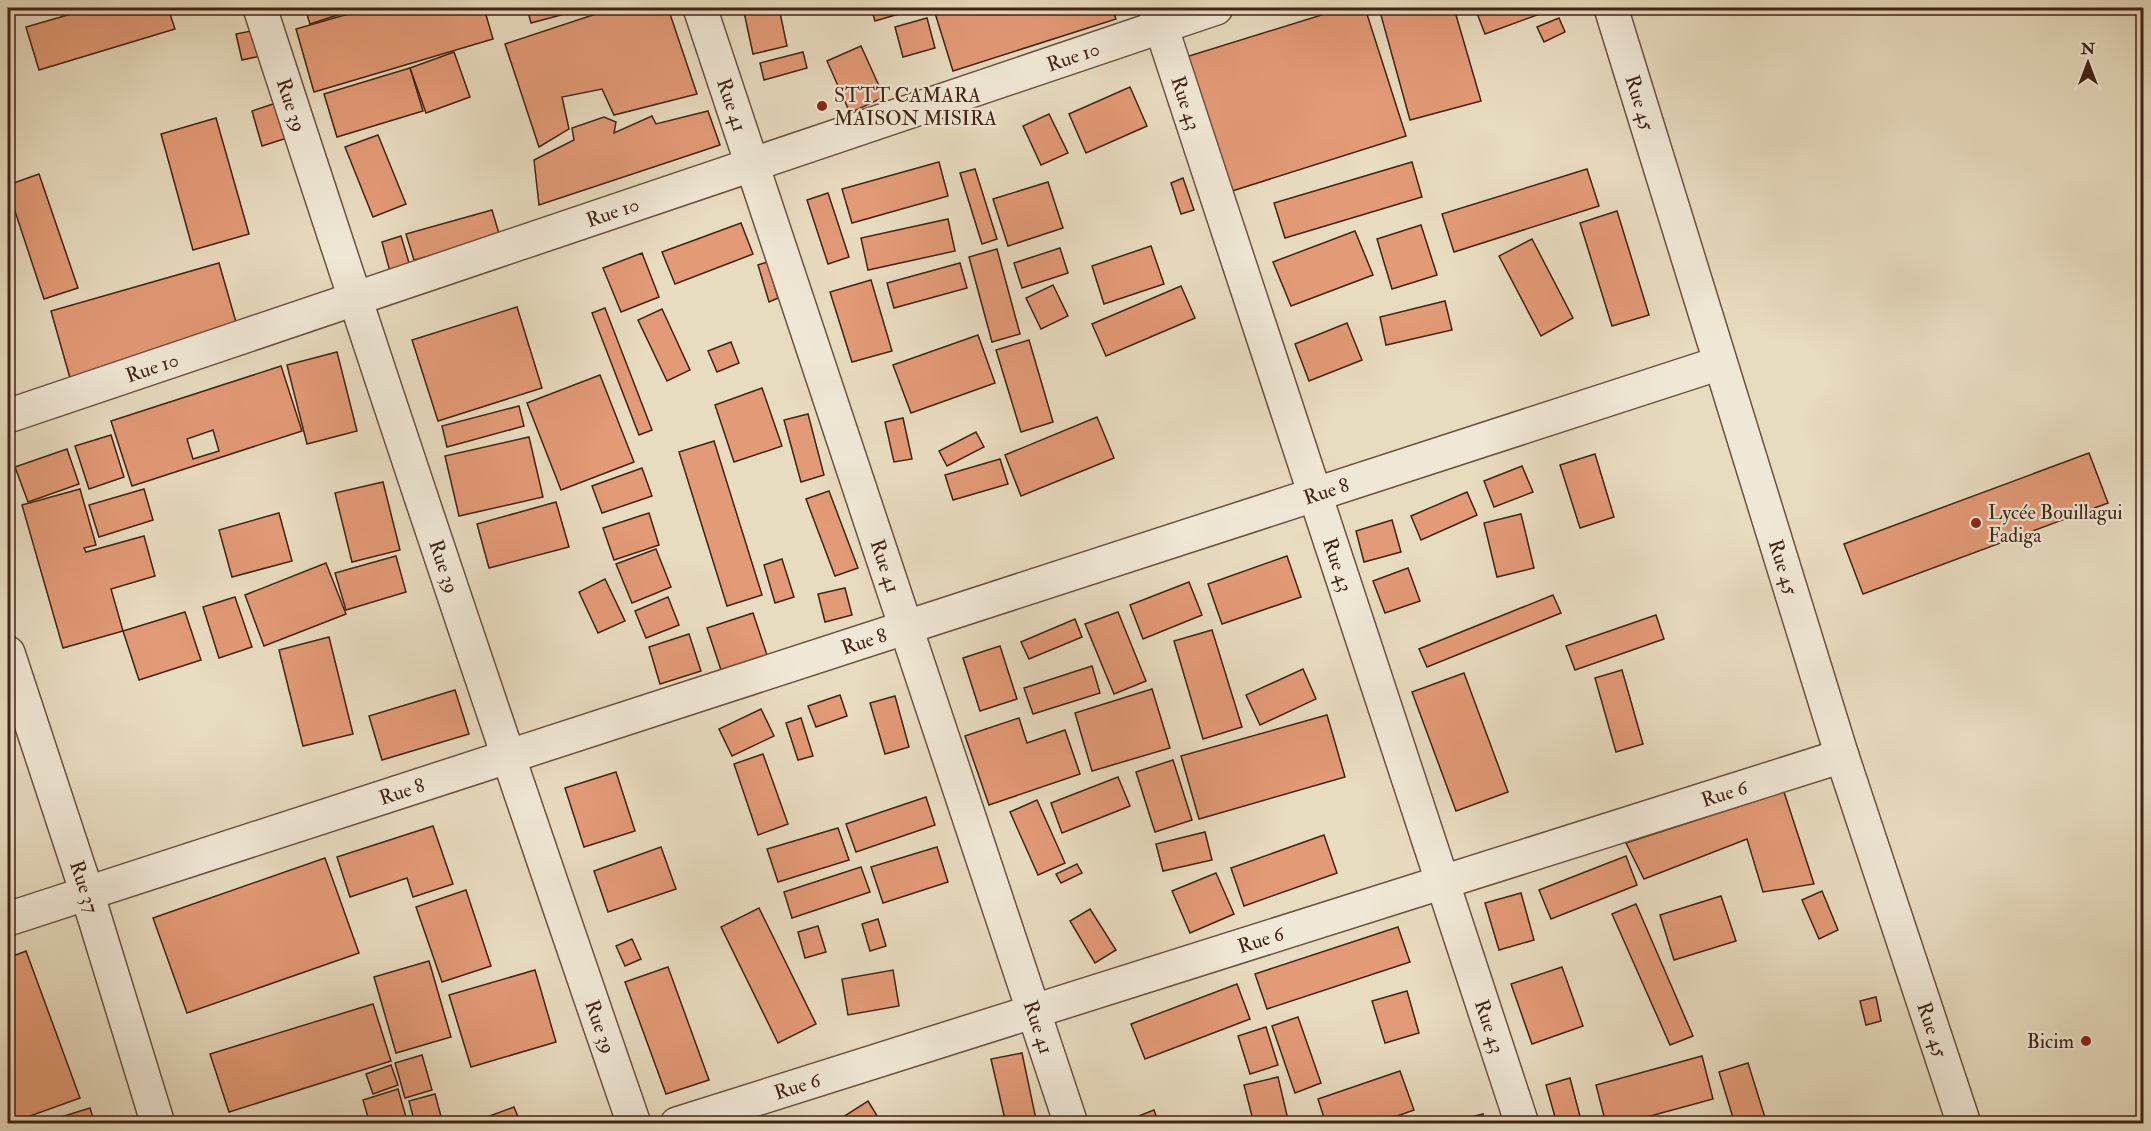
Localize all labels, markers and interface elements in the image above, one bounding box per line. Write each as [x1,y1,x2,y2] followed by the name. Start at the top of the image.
[2058,33,2118,93] north arrow
[1043,36,1103,77] street label: Rue 10
[2080,39,2096,59] text: N
[1620,72,1661,134] street label: Rue 45
[1166,73,1207,133] street label: Rue 43
[271,75,312,135] street label: Rue 39
[712,75,753,135] street label: Rue 41
[834,83,997,131] place label: STTT CAMARA MAISON MISIRA
[815,99,829,113] marker: STTT CAMARA MAISON MISIRA
[583,191,642,232] street label: Rue 10
[122,347,182,388] street label: Rue 10
[1300,472,1352,510] street label: Rue 8
[1988,500,2123,548] place label: Lycée Bouillagui Fadiga
[1969,516,1983,530] marker: Lycée Bouillagui Fadiga
[1318,534,1359,595] street label: Rue 43
[424,536,465,596] street label: Rue 39
[865,536,906,596] street label: Rue 41
[1763,536,1804,598] street label: Rue 45
[838,622,890,660] street label: Rue 8
[376,772,428,810] street label: Rue 8
[1698,774,1751,812] street label: Rue 6
[65,857,105,916] street label: Rue 37
[1234,920,1288,959] street label: Rue 6
[1469,996,1510,1057] street label: Rue 43
[580,997,621,1057] street label: Rue 39
[1018,997,1059,1057] street label: Rue 41
[1912,999,1954,1061] street label: Rue 45
[2027,1029,2074,1054] place label: Bicim
[2079,1034,2093,1048] marker: Bicim
[771,1067,824,1105] street label: Rue 6

